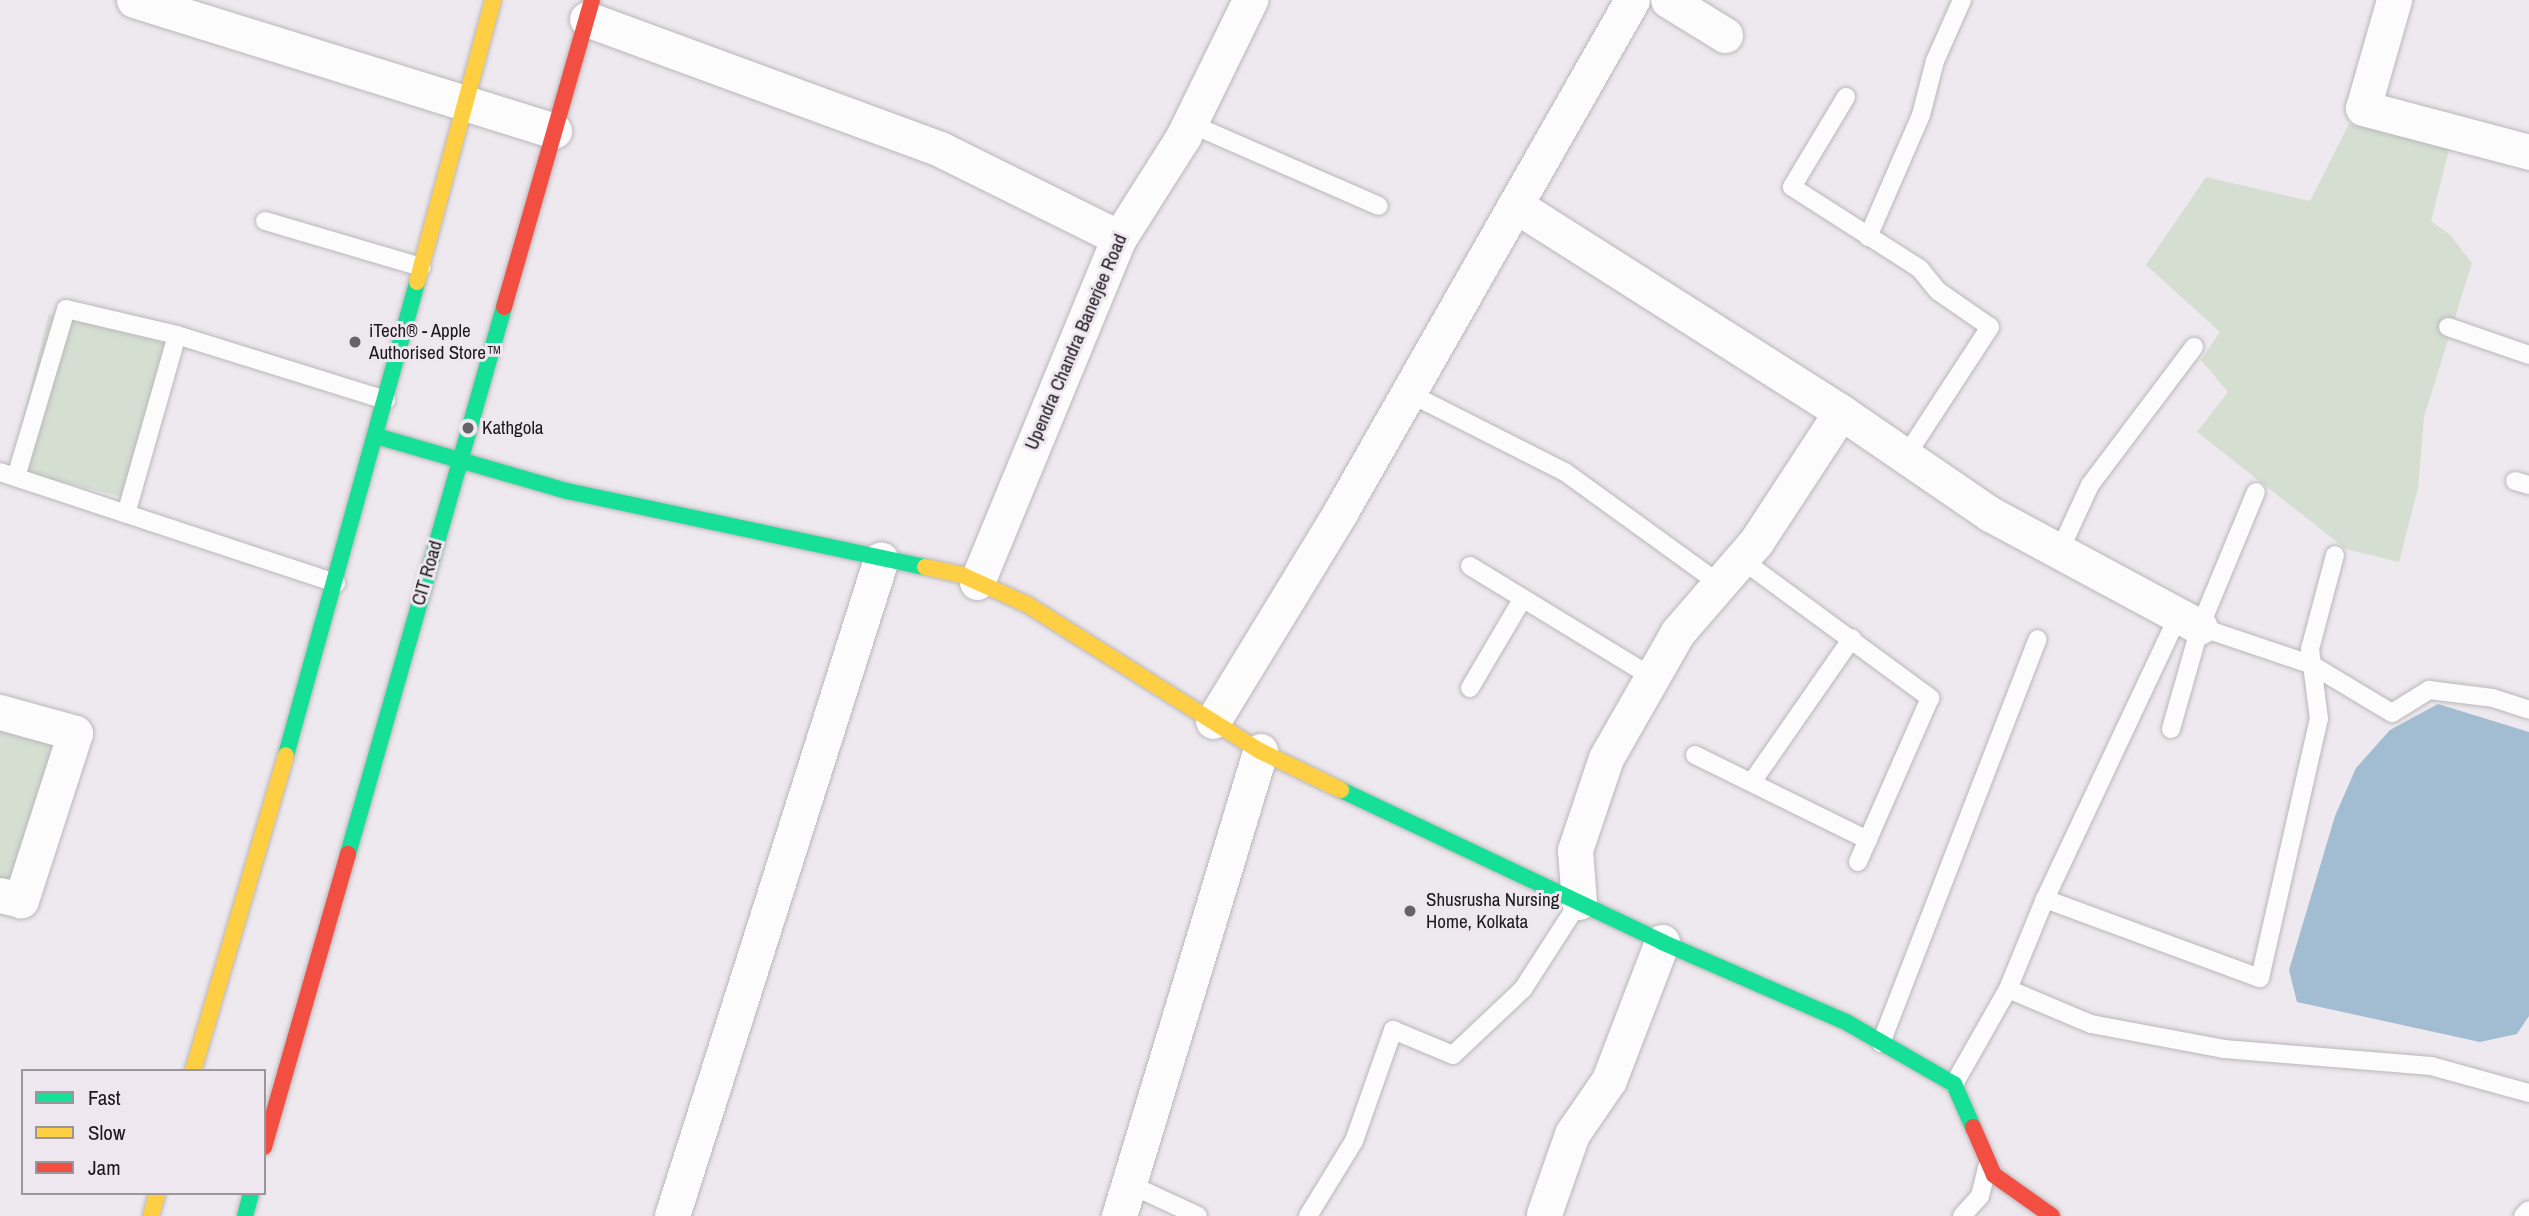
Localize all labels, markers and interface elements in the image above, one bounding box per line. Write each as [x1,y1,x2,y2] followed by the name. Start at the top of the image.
[1020,231,1132,453] street label: Upendra Chandra Banerjee Road
[369,320,502,364] place label: iTech® - Apple Authorised Store™
[347,334,363,350] marker: iTech® - Apple Authorised Store™
[482,417,544,439] place label: Kathgola
[460,420,476,436] marker: Kathgola
[407,538,447,608] street label: CIT Road
[1426,889,1559,933] place label: Shusrusha Nursing Home, Kolkata
[1400,901,1420,921] marker: Shusrusha Nursing Home, Kolkata
[21,1069,266,1195] legend
[88,1083,121,1112] text: Fast
[88,1118,125,1147] text: Slow
[88,1153,121,1182] text: Jam

